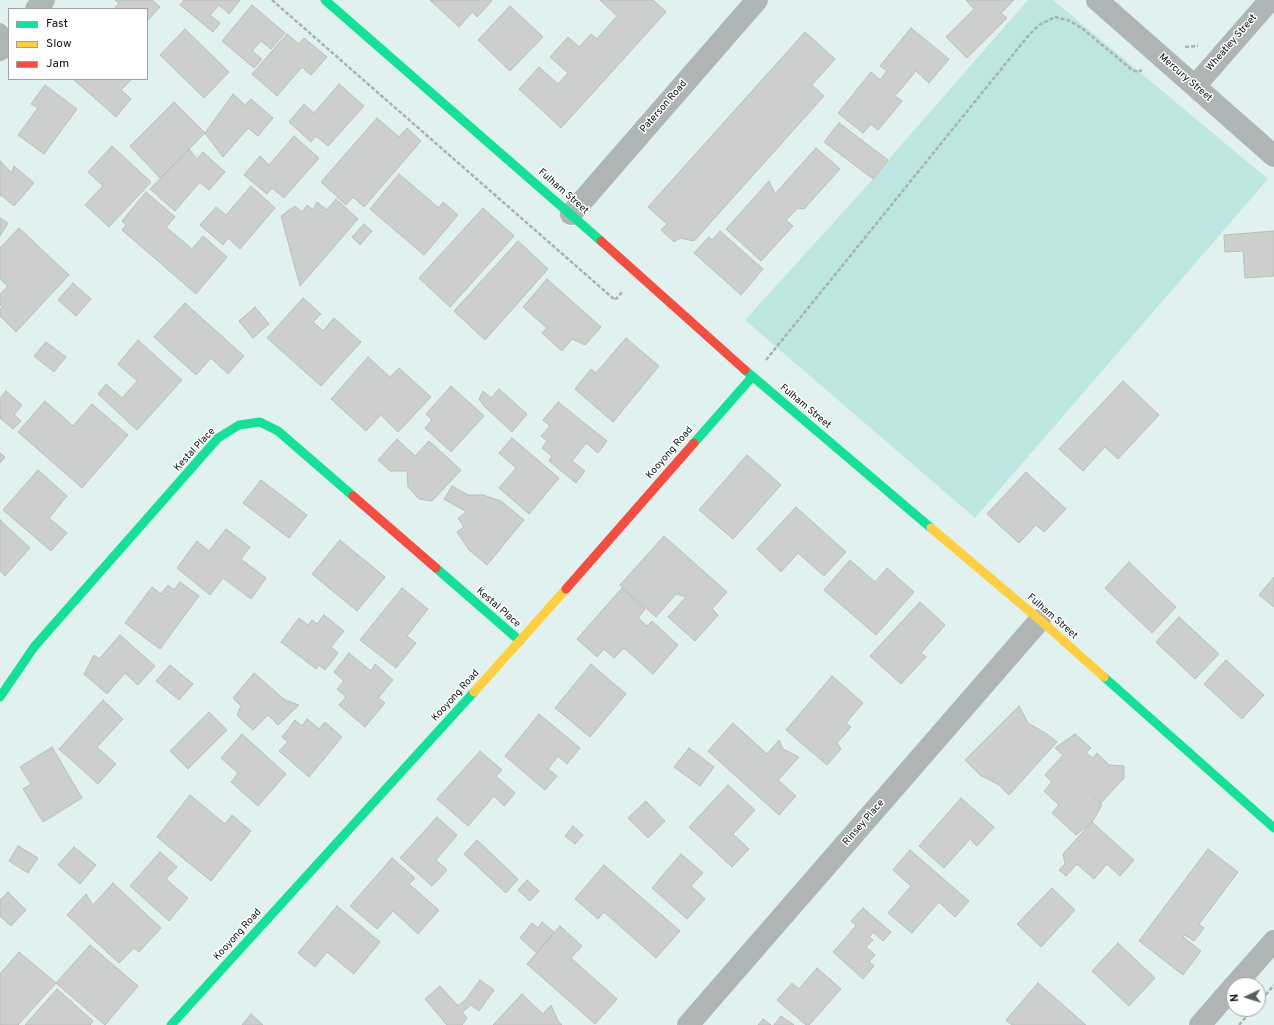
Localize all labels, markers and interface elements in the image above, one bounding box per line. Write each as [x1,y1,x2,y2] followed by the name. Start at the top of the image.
[8,8,148,80] legend
[1204,12,1260,74] street label: Wheatley Street
[46,16,68,32] text: Fast
[46,36,72,52] text: Slow
[1156,52,1214,104] street label: Mercury Street
[46,56,69,72] text: Jam
[638,78,690,136] street label: Paterson Road
[535,167,591,217] street label: Fulham Street
[777,382,833,432] street label: Fulham Street
[644,424,696,482] street label: Kooyong Road
[172,426,218,474] street label: Kestal Place
[473,585,523,631] street label: Kestal Place
[1024,592,1080,642] street label: Fulham Street
[430,668,482,724] street label: Kooyong Road
[841,798,887,848] street label: Rinsey Place
[212,907,264,963] street label: Kooyong Road
[1226,977,1266,1017] north arrow
[1228,993,1242,1002] text: N

